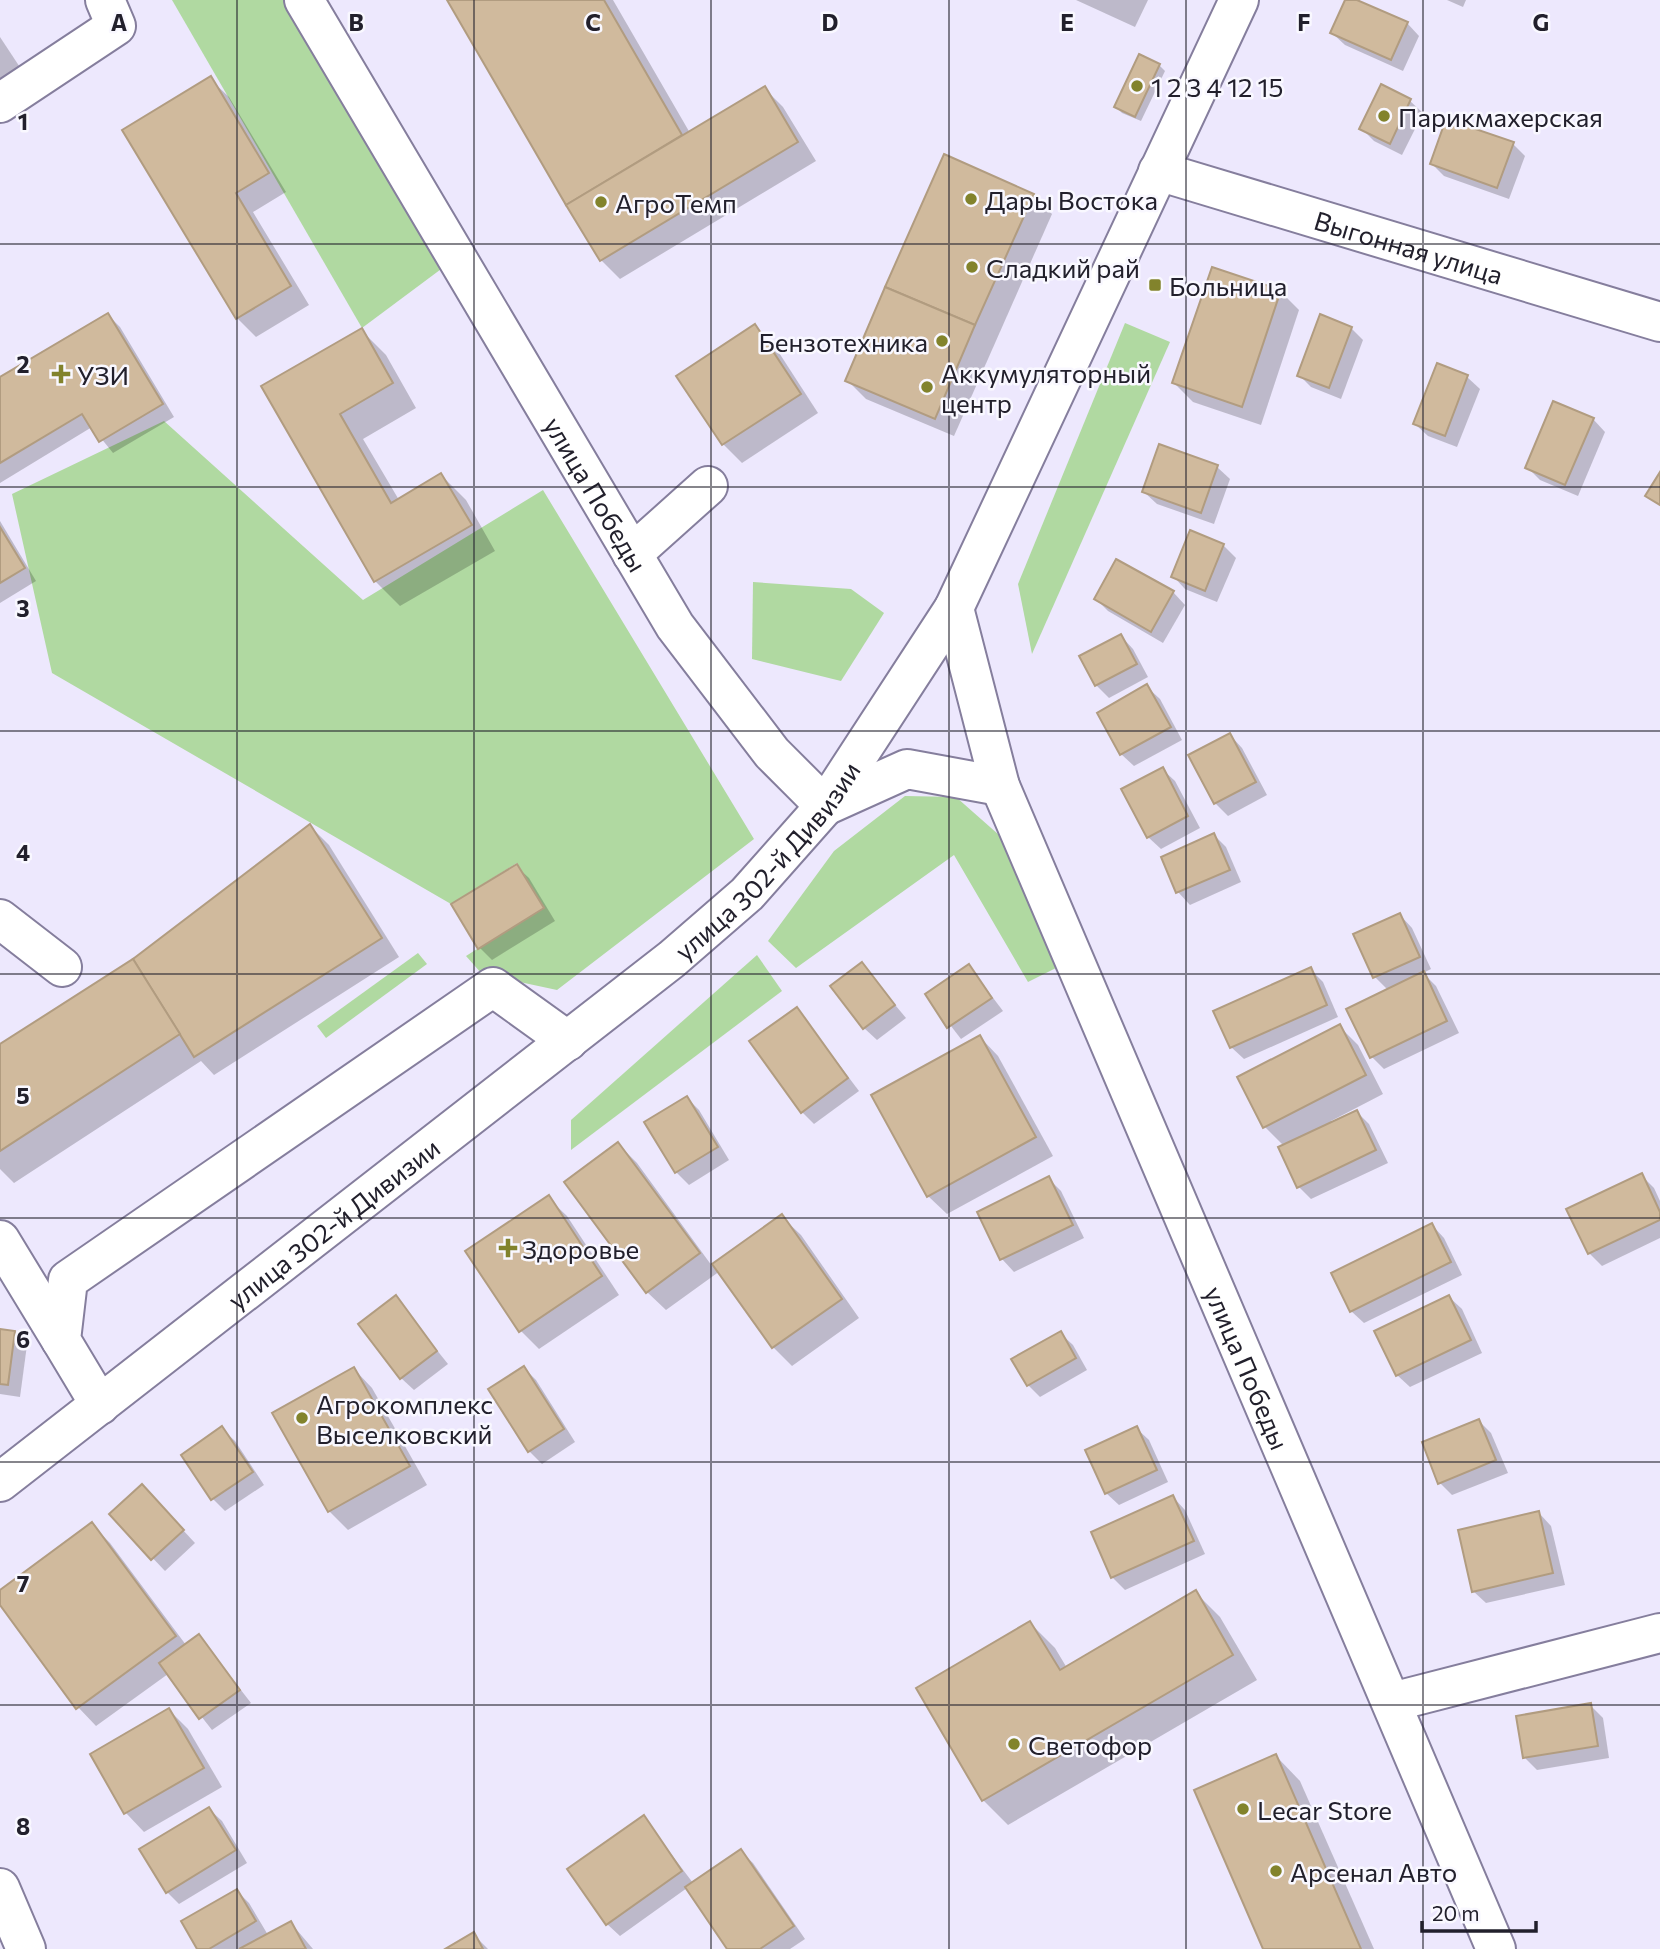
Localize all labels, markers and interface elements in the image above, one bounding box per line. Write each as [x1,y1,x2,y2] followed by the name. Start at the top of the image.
[111,8,128,36] text: A
[348,8,364,36] text: B
[585,8,601,36] text: C
[822,8,839,36] text: D
[1060,8,1074,36] text: E
[1297,8,1311,36] text: F
[1533,8,1549,36] text: G
[1151,71,1283,102] place label: 1 2 3 4 12 15
[1129,78,1145,94] marker: 1 2 3 4 12 15
[1398,101,1603,132] place label: Парикмахерская
[18,107,28,135] text: 1
[1376,108,1392,124] marker: Парикмахерская
[985,184,1158,215] place label: Дары Востока
[615,187,737,218] place label: АгроТемп
[963,191,979,207] marker: Дары Востока
[593,194,609,210] marker: АгроТемп
[1311,203,1507,289] street label: Выгонная улица
[986,252,1140,283] place label: Сладкий рай
[964,259,980,275] marker: Сладкий рай
[1169,270,1287,301] place label: Больница
[1147,277,1163,293] marker: Больница
[759,326,928,357] place label: Бензотехника
[934,333,950,349] marker: Бензотехника
[16,350,30,378] text: 2
[941,357,1151,418] place label: Аккумуляторный центр
[77,359,129,390] place label: УЗИ
[51,364,71,384] marker: УЗИ
[919,379,935,395] marker: Аккумуляторный центр
[539,411,655,577] street label: улица Победы
[16,594,30,622] text: 3
[668,755,866,966] street label: улица 302-й Дивизии
[16,838,30,866] text: 4
[16,1081,30,1109] text: 5
[221,1131,445,1315] street label: улица 302-й Дивизии
[522,1233,639,1264] place label: Здоровье
[500,1240,516,1256] marker: Здоровье
[1199,1281,1297,1454] street label: улица Победы
[16,1325,30,1353] text: 6
[316,1388,493,1449] place label: Агрокомплекс Выселковский
[294,1410,310,1426] marker: Агрокомплекс Выселковский
[17,1569,29,1597] text: 7
[1028,1729,1152,1760] place label: Светофор
[1006,1736,1022,1752] marker: Светофор
[1257,1794,1392,1825] place label: Lecar Store
[1235,1801,1251,1817] marker: Lecar Store
[16,1812,30,1840] text: 8
[1290,1856,1457,1887] place label: Арсенал Авто
[1268,1863,1284,1879] marker: Арсенал Авто
[1422,1890,1536,1934] scale bar
[1432,1900,1480,1925] text: 20 m

